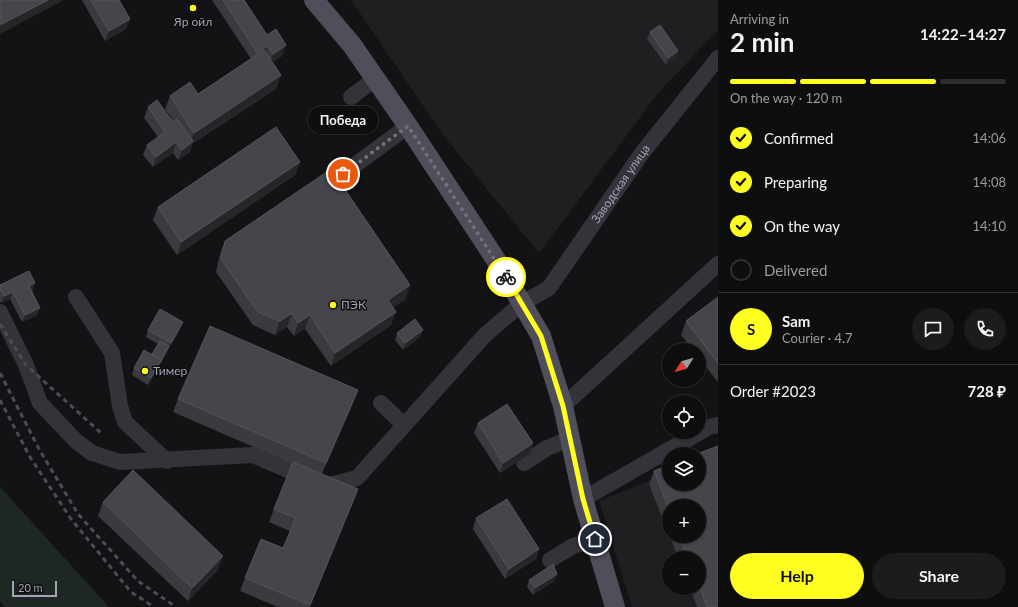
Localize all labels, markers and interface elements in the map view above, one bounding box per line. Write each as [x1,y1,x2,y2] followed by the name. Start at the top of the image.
[188,3,198,13] marker: Яр ойл
[730,11,789,27] text: Arriving in
[173,14,212,29] place label: Яр ойл
[920,25,1006,43] text: 14:22–14:27
[730,26,794,58] text: 2 min
[730,90,842,106] text: On the way · 120 m
[308,106,378,134] callout: Победа
[320,112,366,128] text: Победа
[730,127,752,149] icon: check
[764,129,833,147] text: Confirmed
[973,130,1006,146] text: 14:06
[588,141,653,226] street label: Заводская улица
[326,157,360,191] pin
[332,163,354,185] icon: bag
[730,171,752,193] icon: check
[764,173,827,191] text: Preparing
[973,174,1006,190] text: 14:08
[730,215,752,237] icon: check
[764,217,840,235] text: On the way
[973,218,1006,234] text: 14:10
[486,257,526,297] courier
[764,261,827,279] text: Delivered
[495,266,517,288] icon: bike
[341,297,366,312] place label: ПЭК
[328,300,338,310] marker: ПЭК
[912,308,954,350] button: chat
[964,308,1006,350] button: phone
[782,312,810,330] text: Sam
[747,320,755,338] text: S
[782,330,853,346] text: Courier · 4.7
[662,343,706,387] north arrow
[662,343,706,595] map controls
[153,363,187,378] place label: Тимер
[140,366,150,376] marker: Тимер
[730,382,816,400] text: Order #2023
[968,382,1006,400] text: 728 ₽
[662,395,706,439] button: locate
[662,447,706,491] button: layers
[662,499,706,543] button: +
[578,522,612,556] pin
[584,528,606,550] icon: home
[662,551,706,595] button: −
[730,553,864,599] button: Help
[872,553,1006,599] button: Share
[12,579,57,598] scale bar
[18,581,43,594] text: 20 m

